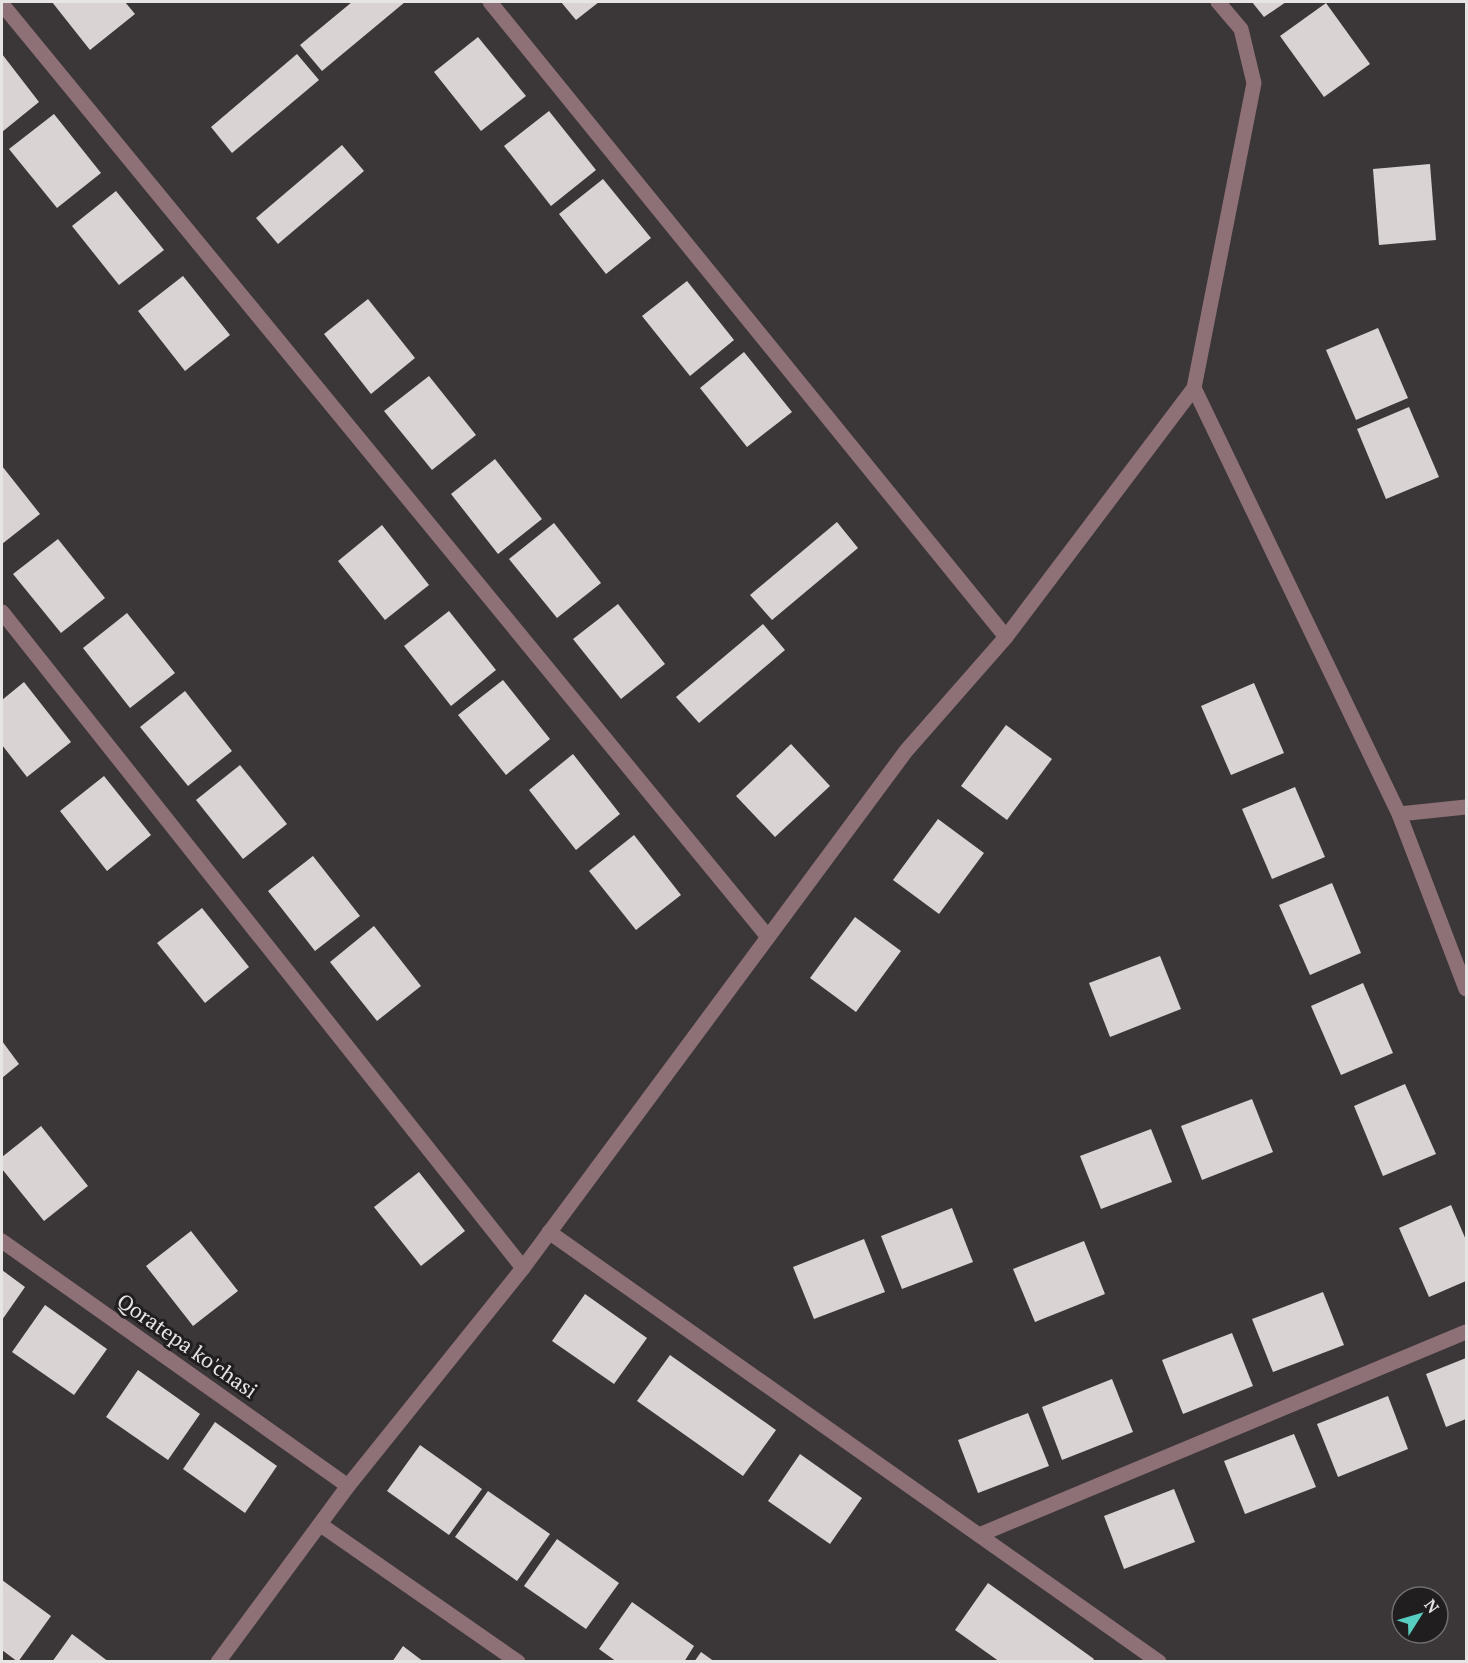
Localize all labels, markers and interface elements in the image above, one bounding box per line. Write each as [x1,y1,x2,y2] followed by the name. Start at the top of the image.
[112,1286,263,1404] street label: Qoratepa ko'chasi
[1390,1585,1450,1645] north arrow
[1420,1595,1444,1617] text: N

